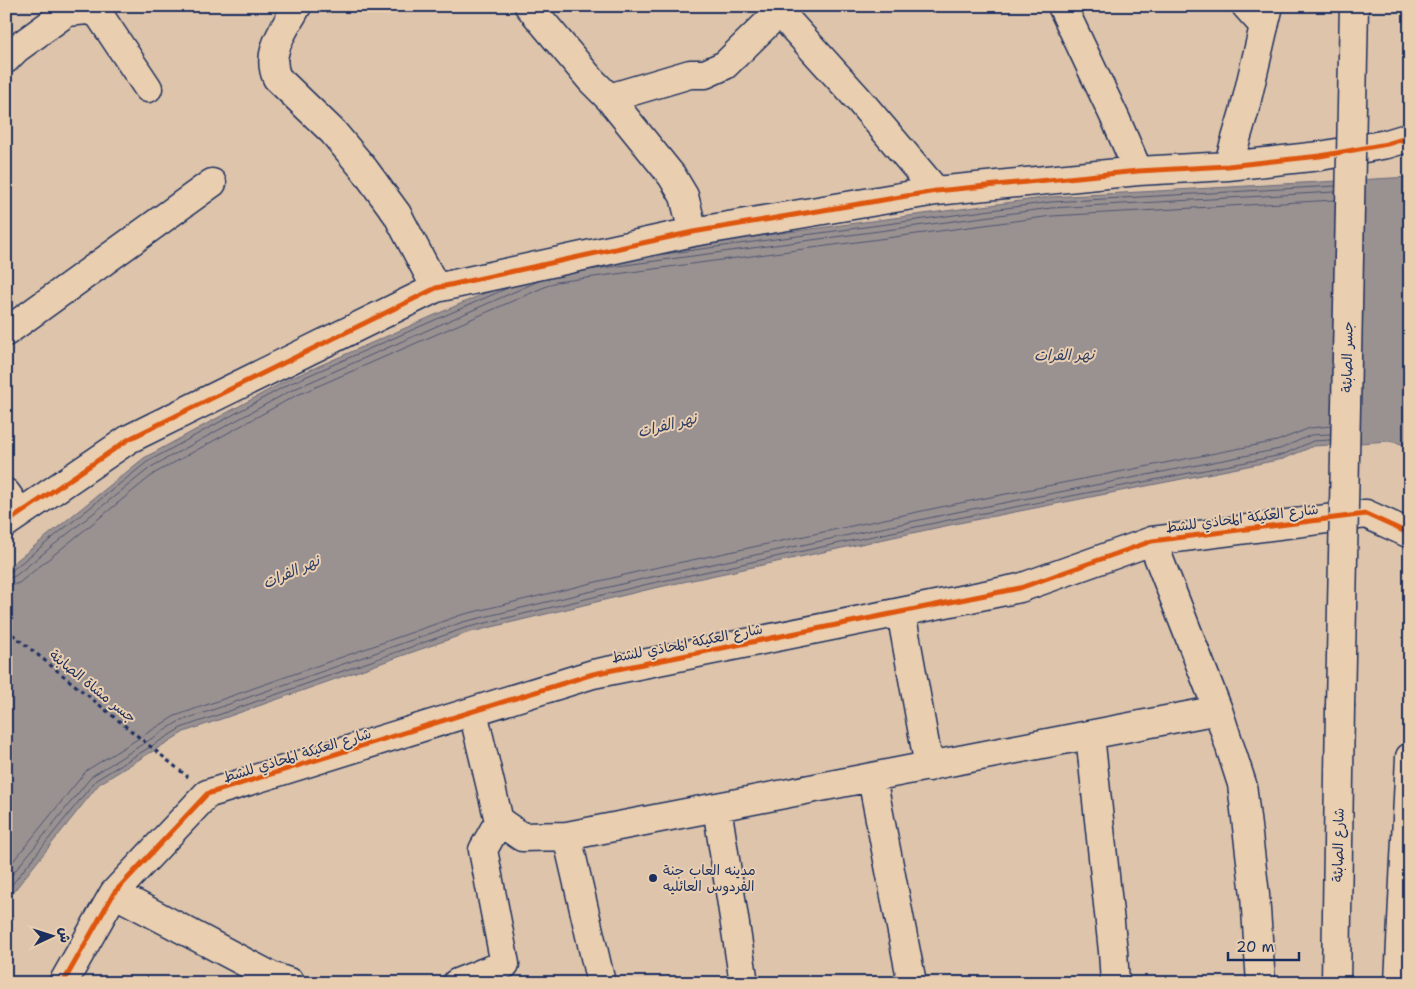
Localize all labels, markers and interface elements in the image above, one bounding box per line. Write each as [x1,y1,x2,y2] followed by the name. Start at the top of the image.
[1337,321,1357,393] street label: جسر الصابئة
[1034,344,1096,366] water label: نهر الفرات
[635,408,700,442] water label: نهر الفرات
[1165,500,1320,538] street label: شارع العكيكة المحاذي للشط
[259,550,324,593] water label: نهر الفرات
[610,619,765,668] street label: شارع العكيكة المحاذي للشط
[46,645,140,727] street label: جسر مشاة الصابئة
[221,724,374,788] street label: شارع العكيكة المحاذي للشط
[1328,808,1349,882] street label: شارع الصابئة
[663,861,756,896] place label: مدينه العاب جنة الفردوس العائليه
[647,872,659,884] marker: مدينه العاب جنة الفردوس العائليه
[28,912,78,962] north arrow
[55,927,74,943] text: ش
[1228,929,1300,961] scale bar
[1236,937,1275,957] text: 20 m

